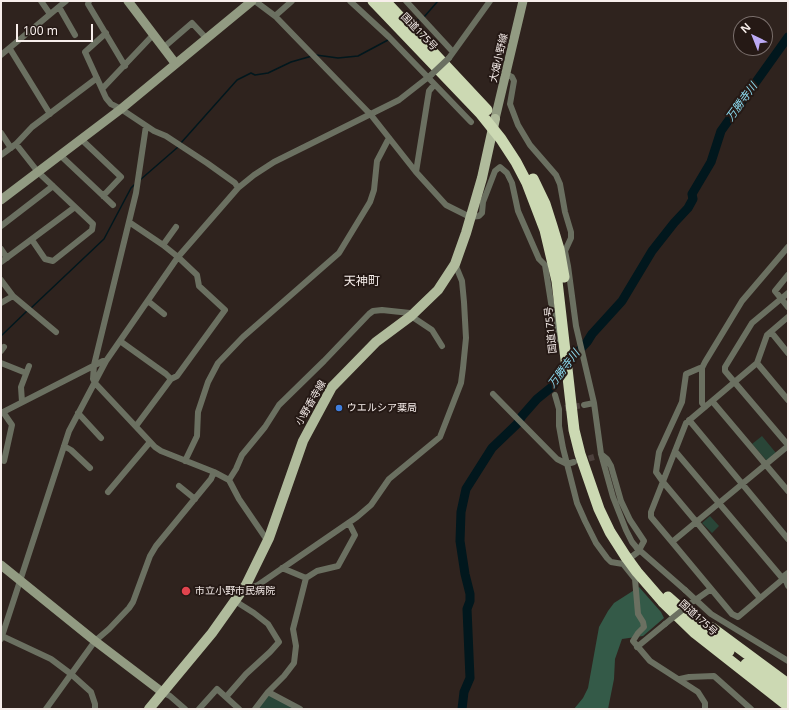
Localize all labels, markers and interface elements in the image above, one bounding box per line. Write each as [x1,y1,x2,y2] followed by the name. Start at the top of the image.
[398,11,440,53] street label: 国道175号
[18,16,95,42] scale bar
[733,16,773,56] north arrow
[737,19,754,36] text: N
[23,22,58,39] text: 100 m
[488,32,510,84] street label: 大畑小野線
[724,80,760,124] water label: 万勝寺川
[344,275,380,289] district label: 天神町
[543,306,559,354] street label: 国道175号
[545,347,583,391] water label: 万勝寺川
[293,378,329,428] street label: 小野香寺線
[347,402,417,414] place label: ウエルシア薬局
[334,403,344,413] marker: ウエルシア薬局
[180,585,192,597] marker: 市立小野市民病院
[195,585,275,597] place label: 市立小野市民病院
[676,598,720,638] street label: 国道175号

